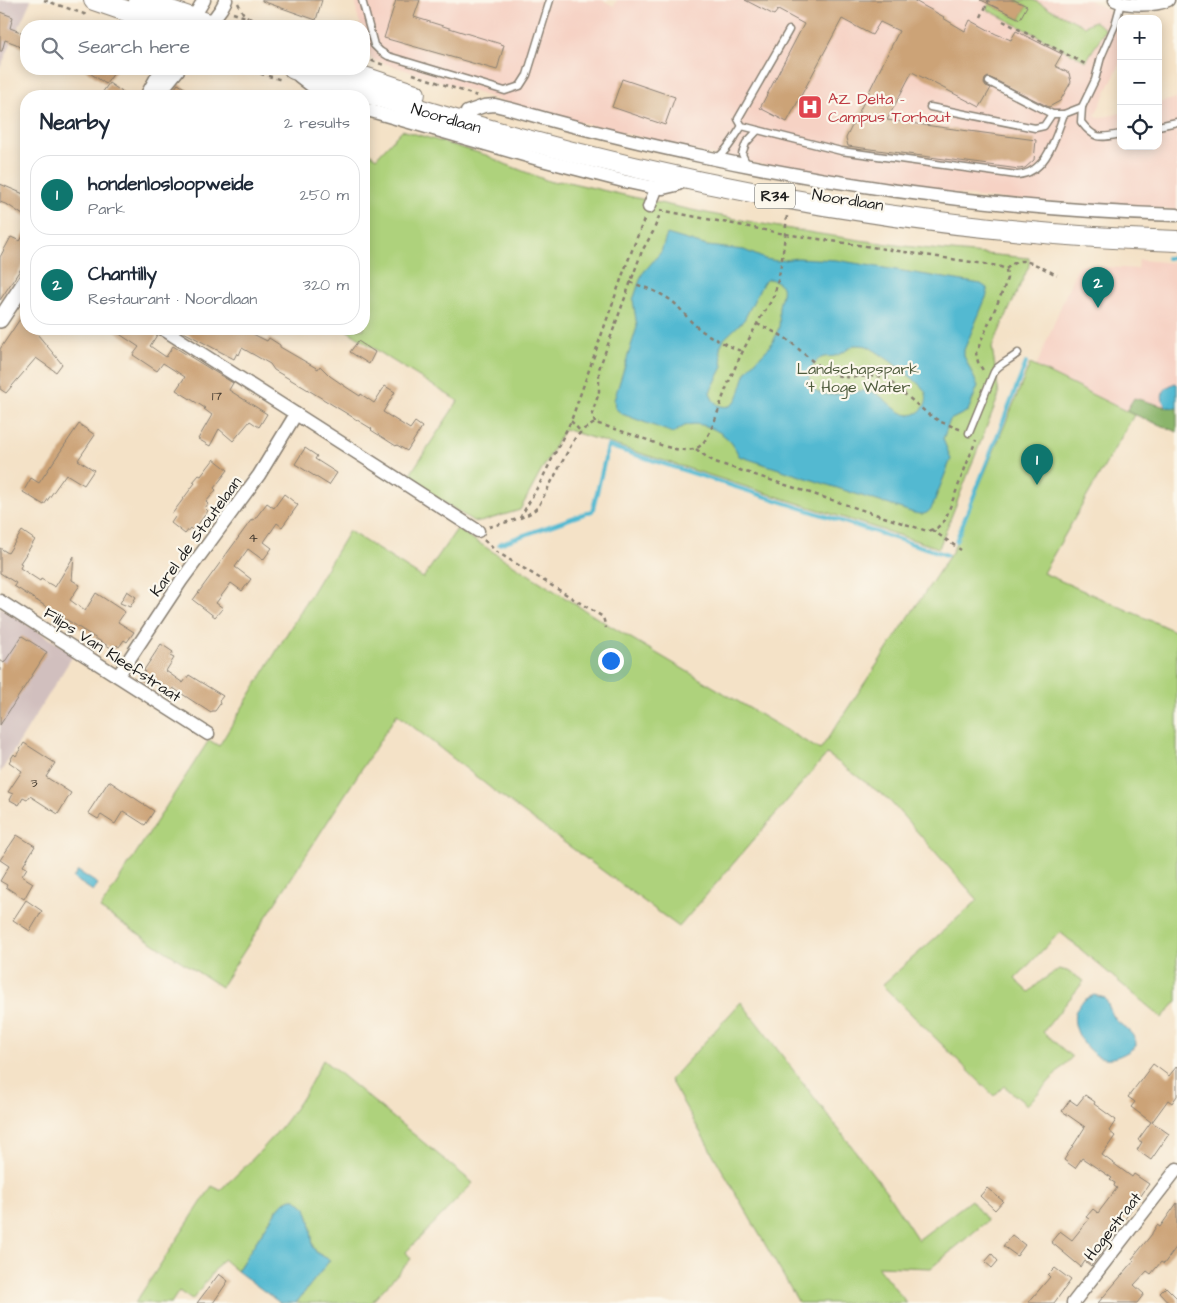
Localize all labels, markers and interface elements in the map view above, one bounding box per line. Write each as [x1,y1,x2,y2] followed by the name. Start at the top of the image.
[1117,15,1162,150] map controls
[1117,15,1162,60] button: +
[20,20,370,75] search box
[38,34,66,62] icon: search
[78,34,190,61] text: Search here
[1117,60,1162,105] button: −
[828,88,951,128] place label: AZ Delta - Campus Torhout
[797,94,823,120] hospital icon: AZ Delta - Campus Torhout
[409,98,484,139] street label: Noordlaan
[1117,105,1162,150] button: locate
[40,108,110,137] text: Nearby
[284,112,350,134] text: 2 results
[88,171,254,198] text: hondenlosloopweide
[56,184,58,206] text: 1
[300,184,349,206] text: 250 m
[755,184,795,208] road number: R34
[811,184,885,216] street label: Noordlaan
[88,198,125,220] text: Park
[88,261,157,288] text: Chantilly
[1082,267,1114,308] pin: 2
[52,274,62,296] text: 2
[303,274,349,296] text: 320 m
[88,288,257,310] text: Restaurant · Noordlaan
[797,358,919,399] park label: Landschapspark 't Hoge Water
[212,386,223,406] house number: 17
[1021,444,1053,485] pin: 1
[145,472,247,601] street label: Karel de Stoutelaan
[248,528,258,548] house number: 4
[40,602,186,708] street label: Filips Van Kleefstraat
[598,648,624,674] your location
[30,773,38,793] house number: 3
[1079,1187,1148,1266] street label: Hogestraat

